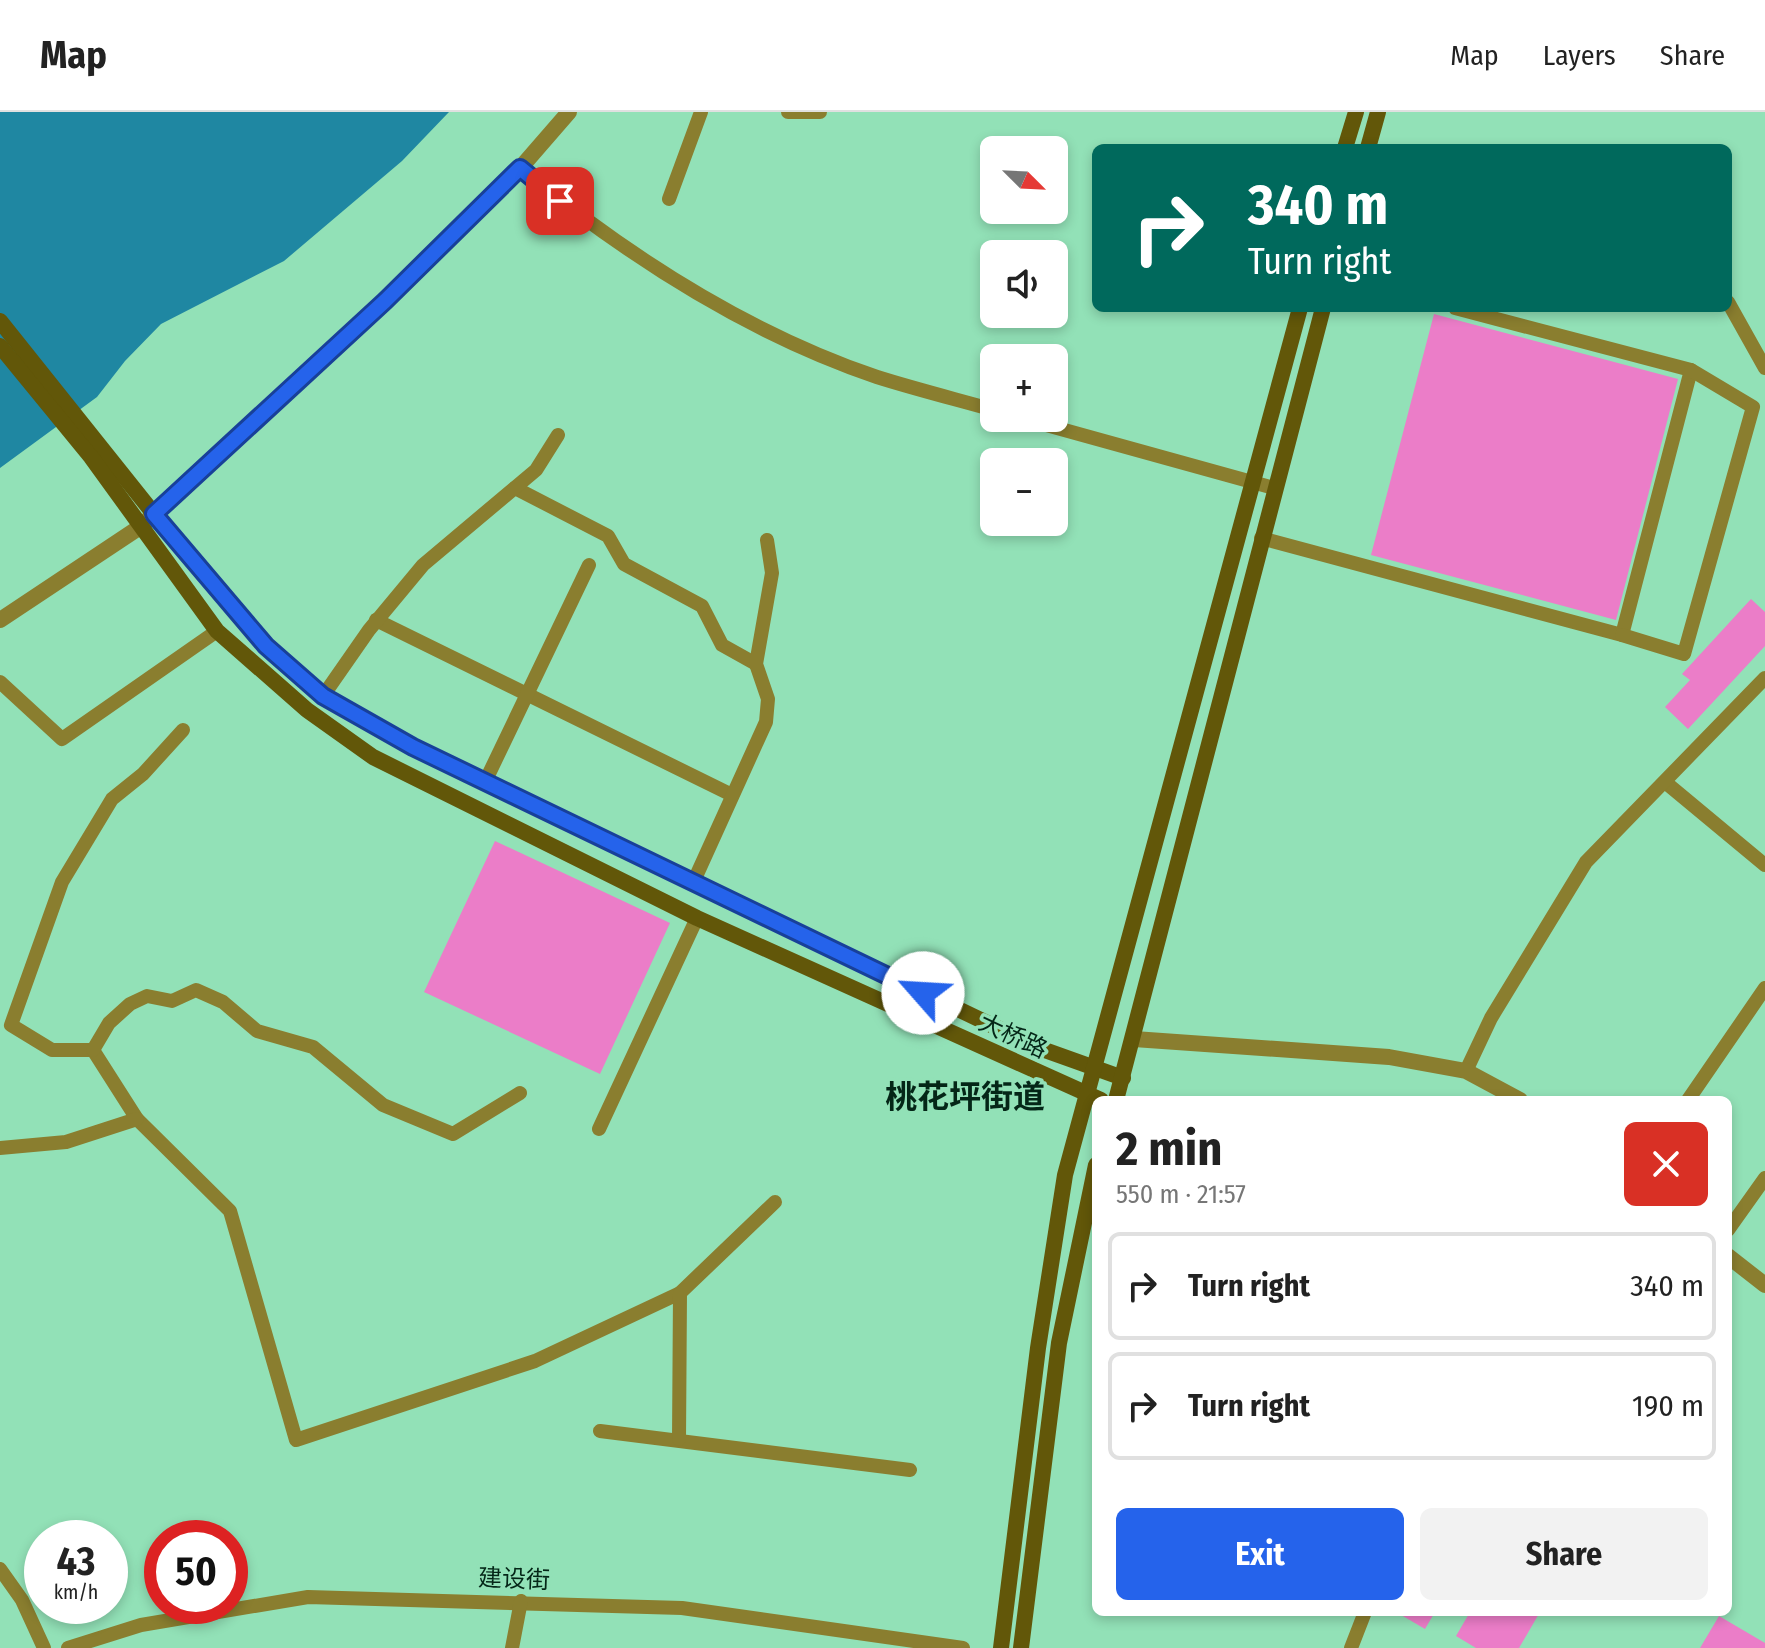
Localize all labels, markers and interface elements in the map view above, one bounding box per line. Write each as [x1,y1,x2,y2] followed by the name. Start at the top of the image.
[40,32,107,78] text: Map
[1450,39,1499,72] text: Map
[1543,39,1616,72] text: Layers
[1660,39,1725,72] text: Share
[980,136,1068,224] north arrow
[980,136,1068,536] map controls
[526,167,594,235] pin
[1248,172,1388,239] text: 340 m
[1116,176,1220,280] icon: right
[538,179,582,223] icon: arrive
[980,240,1068,328] button: sound
[1248,240,1391,284] text: Turn right
[980,344,1068,432] button: +
[980,448,1068,536] button: −
[881,951,965,1035] position arrow
[974,1008,1052,1064] street label: 大桥路
[885,1078,1045,1116] district label: 桃花坪街道
[1116,1120,1222,1178] text: 2 min
[1624,1122,1708,1206] button: close
[1116,1179,1246,1210] text: 550 m · 21:57
[1120,1264,1164,1308] icon: right
[1188,1268,1310,1304] text: Turn right
[1630,1268,1704,1304] text: 340 m
[1120,1384,1164,1428] icon: right
[1188,1388,1310,1424] text: Turn right
[1632,1388,1704,1424] text: 190 m
[1116,1508,1404,1600] button: Exit
[1420,1508,1708,1600] button: Share
[144,1520,248,1624] speed limit sign: 50
[56,1538,96,1586] text: 43
[478,1564,550,1594] street label: 建设街
[54,1580,98,1604] text: km/h

